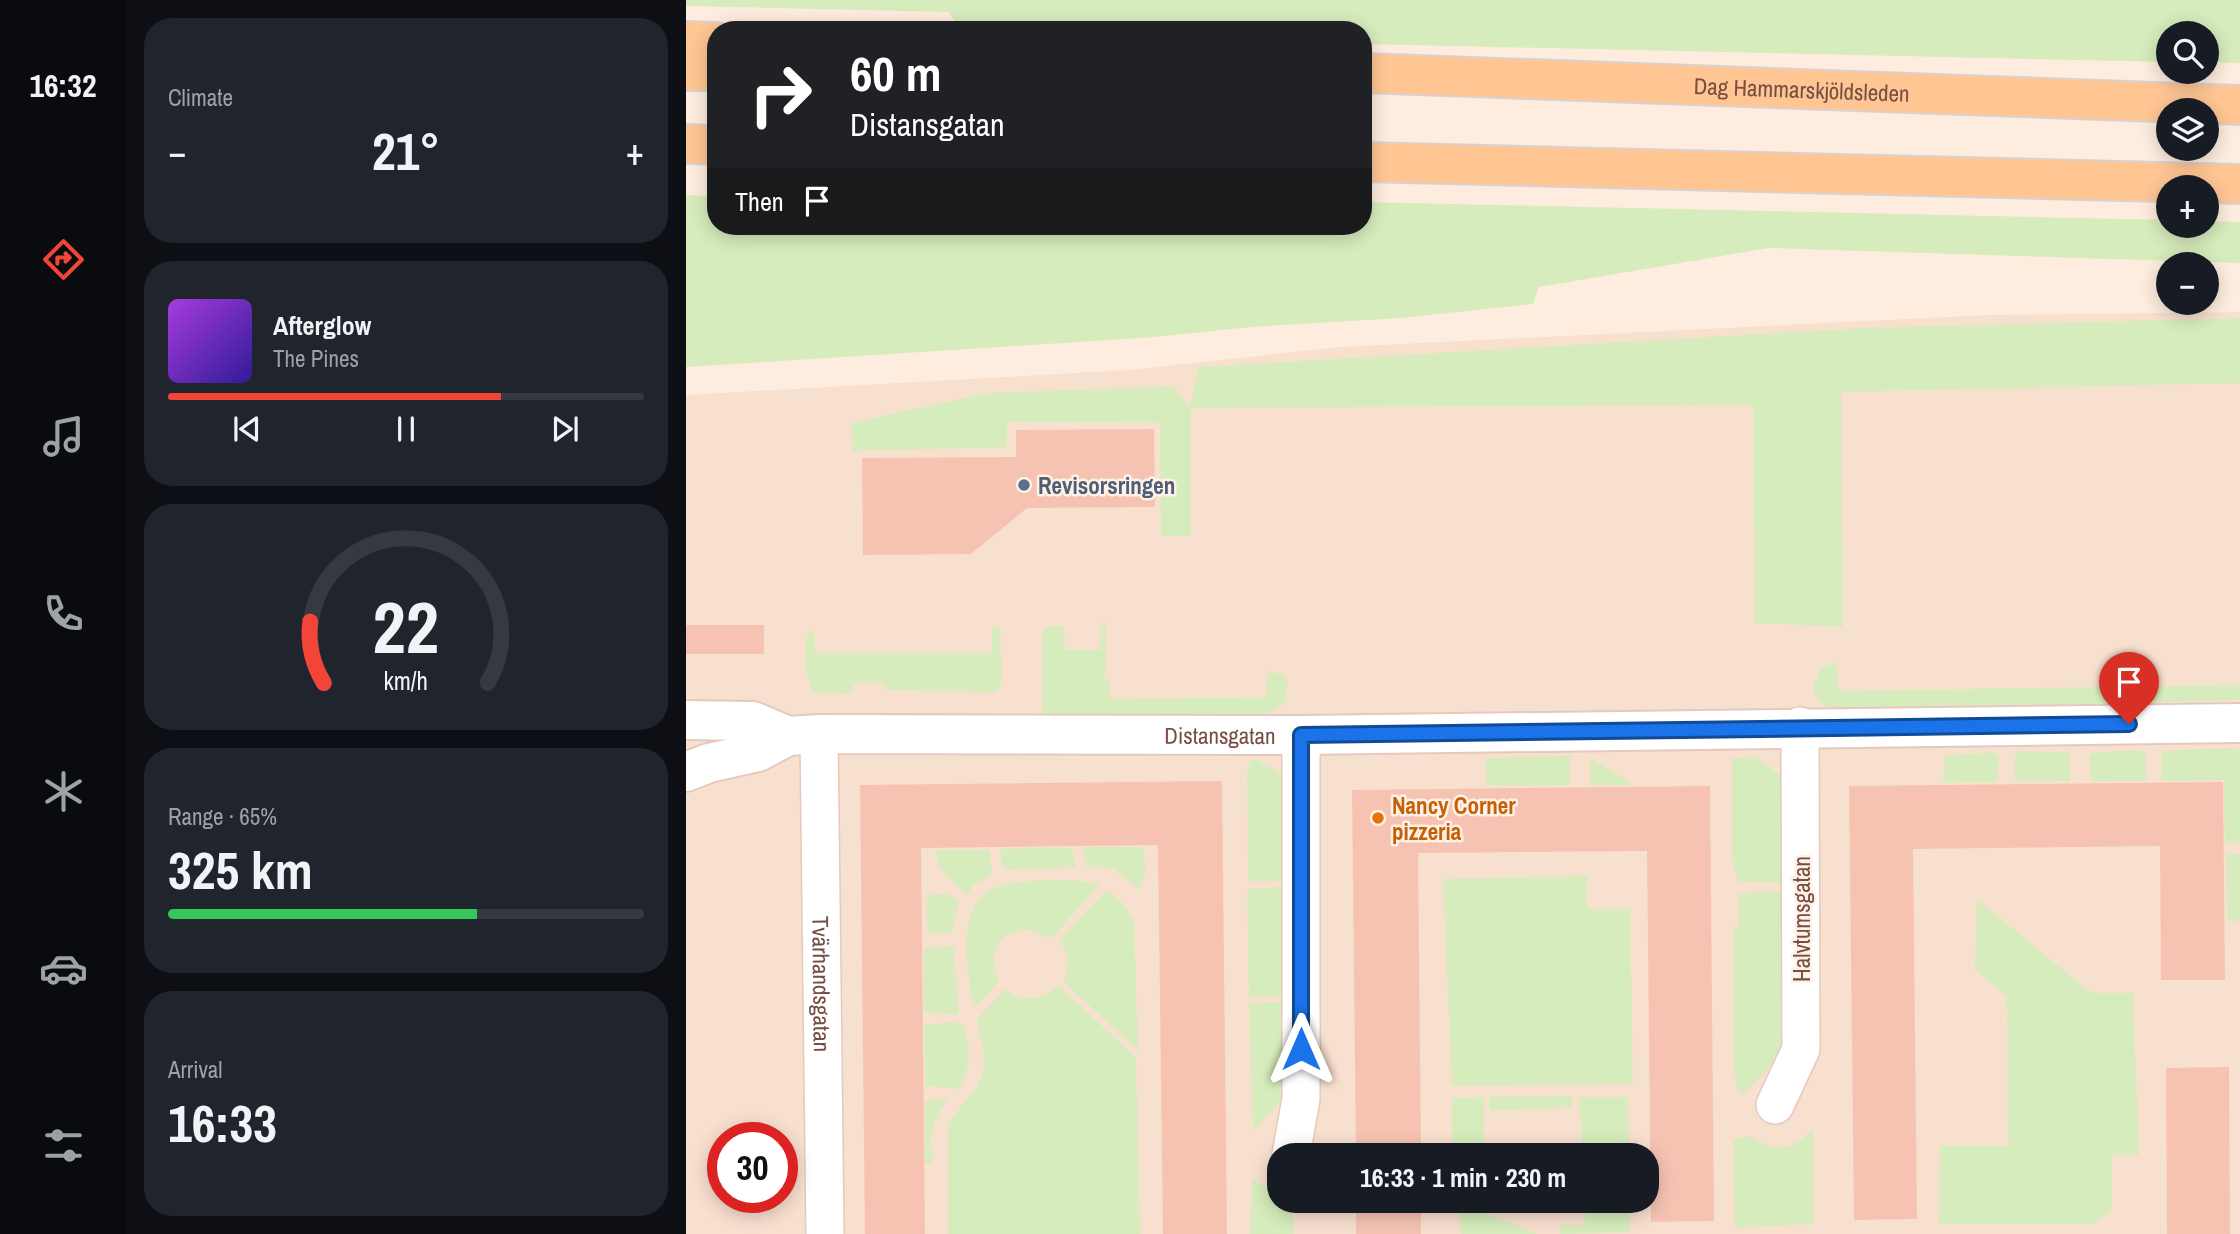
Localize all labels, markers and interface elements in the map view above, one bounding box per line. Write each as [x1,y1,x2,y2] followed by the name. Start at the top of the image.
[2156,21,2219,315] map controls
[2156,21,2219,84] button: search
[850,40,942,106] text: 60 m
[735,49,826,140] icon: right
[29,64,97,107] text: 16:32
[1693,70,1910,108] street label: Dag Hammarskjöldsleden
[168,82,233,113] text: Climate
[2156,98,2219,161] button: layers
[850,103,1005,146] text: Distansgatan
[372,116,440,186] text: 21°
[168,126,186,177] text: −
[626,126,644,177] text: +
[2156,175,2219,238] button: +
[798,182,836,220] icon: arrive
[735,184,784,219] text: Then
[39,235,88,284] icon: directions
[2156,252,2219,315] button: −
[273,308,371,343] text: Afterglow
[273,343,359,374] text: The Pines
[228,410,266,448] icon: previous
[387,410,425,448] icon: pause
[546,410,584,448] icon: next
[39,412,88,461] icon: music
[1038,470,1175,501] place label: Revisorsringen
[1016,477,1032,493] marker: Revisorsringen
[373,578,439,676] text: 22
[39,589,88,638] icon: phone
[2099,652,2159,724] pin
[2110,663,2148,701] icon: arrive
[384,664,428,698] text: km/h
[1164,719,1276,750] street label: Distansgatan
[39,767,88,816] icon: climate
[1392,790,1516,847] place label: Nancy Corner pizzeria
[168,801,277,832] text: Range · 65%
[1370,810,1386,826] marker: Nancy Corner pizzeria
[168,835,313,905] text: 325 km
[1786,856,1817,982] street label: Halvtumsgatan
[806,916,838,1052] street label: Tvärhandsgatan
[39,944,88,993] icon: car
[1264,1012,1338,1086] position arrow
[168,1054,223,1085] text: Arrival
[168,1088,277,1158] text: 16:33
[39,1121,88,1170] icon: filters
[707,1122,798,1213] speed limit sign: 30
[1360,1160,1566,1195] text: 16:33 · 1 min · 230 m

